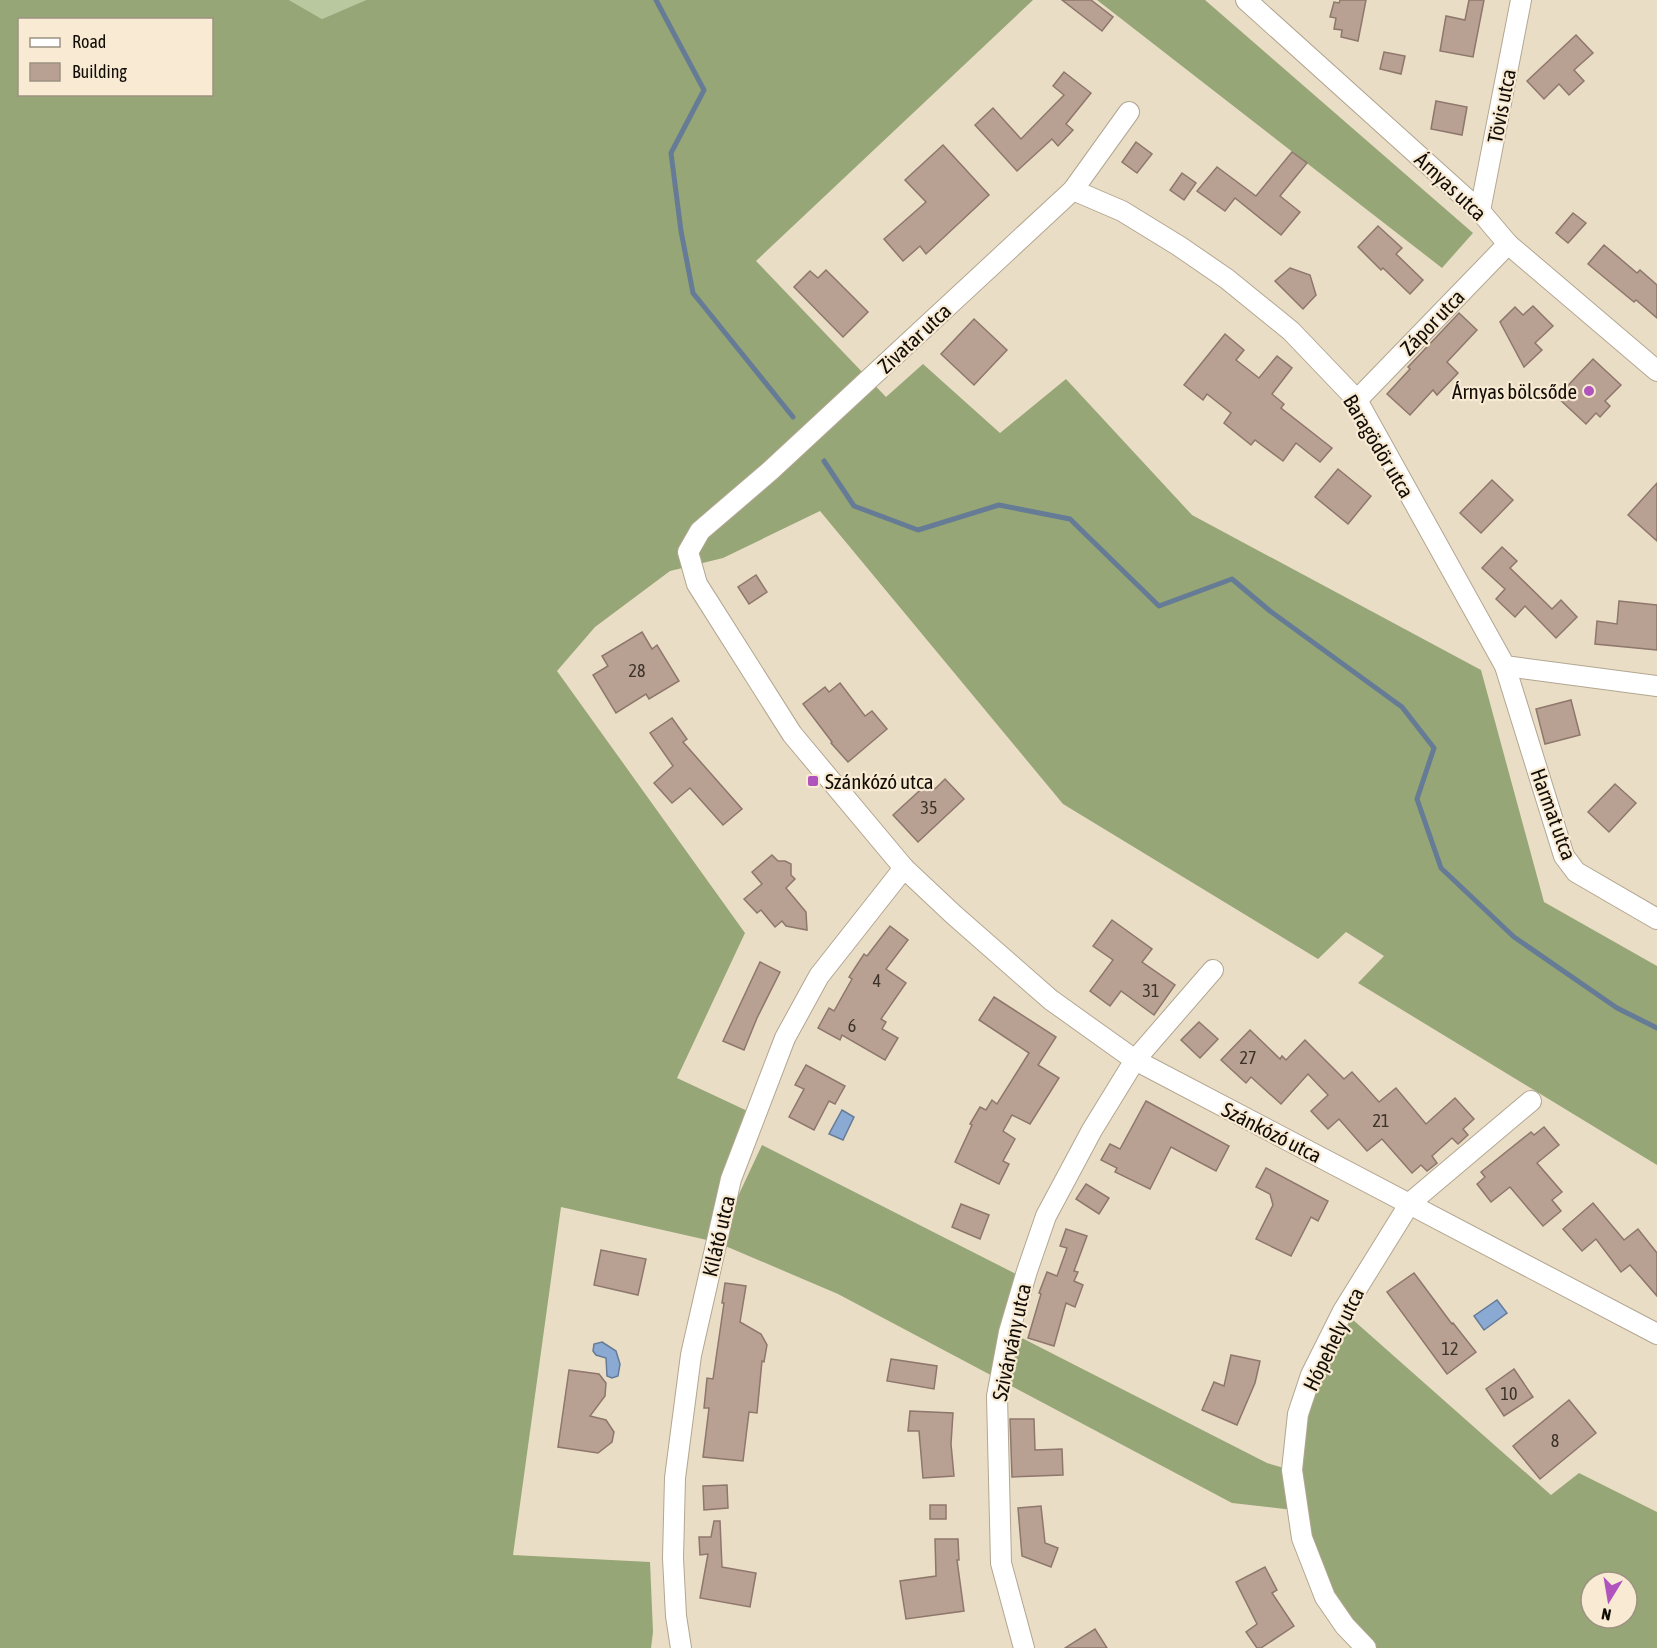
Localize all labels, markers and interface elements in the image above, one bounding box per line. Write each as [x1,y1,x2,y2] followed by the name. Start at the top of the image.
[18,18,213,96] legend
[72,31,106,52] text: Road
[72,61,127,82] text: Building
[1482,67,1520,145] street label: Tövis utca
[1410,147,1492,225] street label: Árnyas utca
[1395,284,1469,360] street label: Zápor utca
[873,298,955,378] street label: Zivatar utca
[1452,379,1577,403] place label: Árnyas bölcsőde
[1582,384,1596,398] marker: Árnyas bölcsőde
[1339,390,1419,502] street label: Baragödör utca
[629,660,645,681] house number: 28
[1526,765,1582,863] street label: Harmat utca
[825,769,933,793] place label: Szánkózó utca
[806,774,820,788] marker: Szánkózó utca
[921,797,937,818] house number: 35
[873,970,881,991] house number: 4
[1143,980,1159,1001] house number: 31
[848,1015,856,1036] house number: 6
[1240,1047,1256,1068] house number: 27
[1218,1097,1326,1167] street label: Szánkózó utca
[1373,1110,1389,1131] house number: 21
[697,1193,739,1279] street label: Kilátó utca
[987,1281,1035,1403] street label: Szivárvány utca
[1298,1284,1368,1394] street label: Hópehely utca
[1442,1338,1458,1359] house number: 12
[1501,1383,1517,1404] house number: 10
[1551,1430,1559,1451] house number: 8
[1579,1570,1639,1630] north arrow
[1600,1605,1612,1624] text: N

